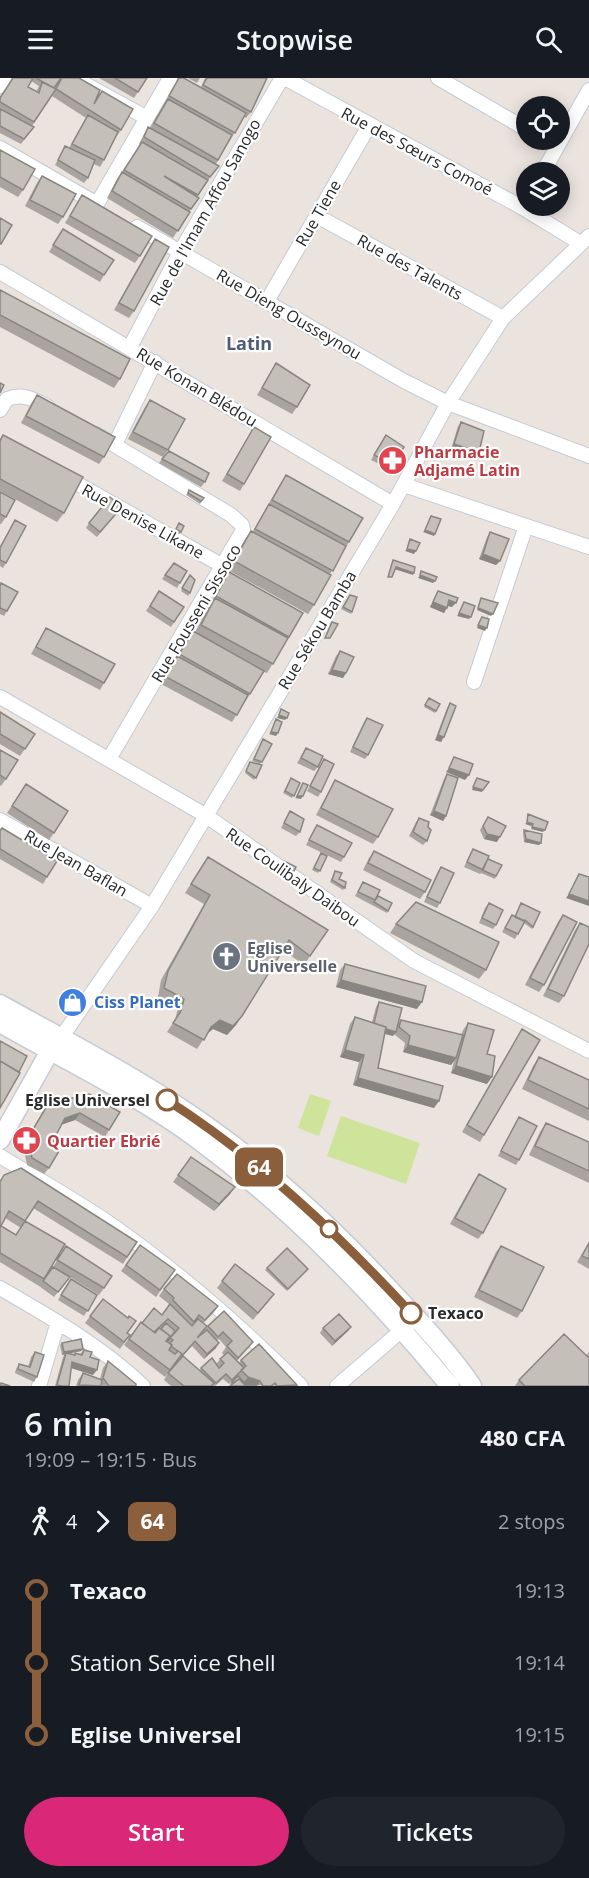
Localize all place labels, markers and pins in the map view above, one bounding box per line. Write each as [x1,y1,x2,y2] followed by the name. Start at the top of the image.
[414,441,520,481] place label: Pharmacie Adjamé Latin
[377,445,409,477] pharmacy icon: Pharmacie Adjamé Latin
[247,937,337,977] place label: Eglise Universelle
[210,941,242,973] church icon: Eglise Universelle
[57,986,89,1018] shop icon: Ciss Planet
[94,991,181,1013] place label: Ciss Planet
[25,1089,150,1111] place label: Eglise Universel
[156,1089,178,1111] marker: Eglise Universel
[10,1125,42,1157] pharmacy icon: Quartier Ebrié
[47,1130,161,1152] place label: Quartier Ebrié
[320,1220,338,1238] unlabelled marker
[400,1302,422,1324] marker: Texaco
[428,1302,484,1324] place label: Texaco

